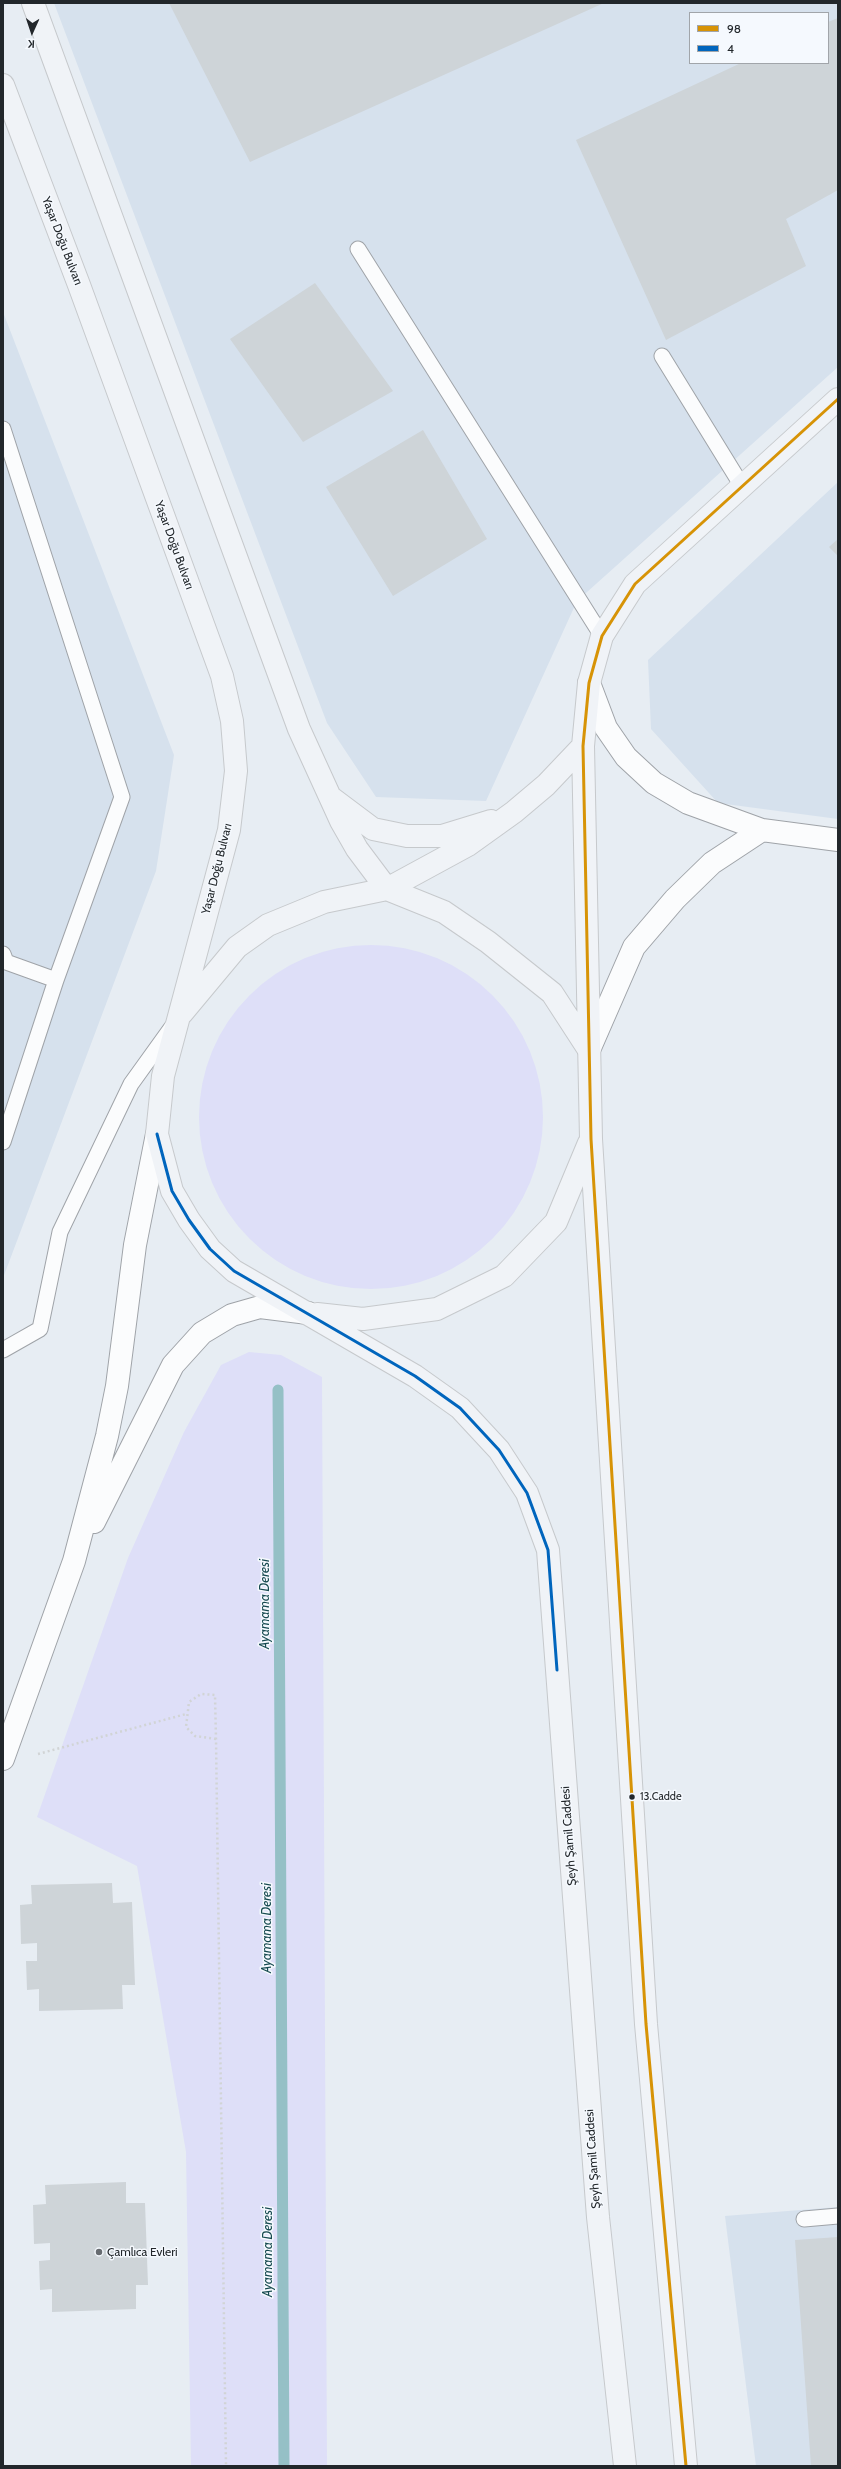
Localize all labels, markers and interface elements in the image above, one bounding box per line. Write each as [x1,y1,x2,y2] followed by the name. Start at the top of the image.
[12,12,52,52] north arrow
[689,12,829,64] legend
[727,21,741,36] text: 98
[28,37,35,51] text: K
[727,41,734,56] text: 4
[39,195,85,287] street label: Yaşar Doğu Bulvarı
[151,499,197,591] street label: Yaşar Doğu Bulvarı
[199,822,235,916] street label: Yaşar Doğu Bulvarı
[257,1559,273,1649] water label: Ayamama Deresi
[558,1786,580,1886] street label: Şeyh Şamil Caddesi
[640,1790,682,1804] place label: 13.Cadde
[627,1792,637,1802] marker: 13.Cadde
[259,1883,275,1973] water label: Ayamama Deresi
[582,2109,604,2209] street label: Şeyh Şamil Caddesi
[260,2207,276,2297] water label: Ayamama Deresi
[107,2245,178,2259] place label: Çamlıca Evleri
[94,2247,104,2257] marker: Çamlıca Evleri

